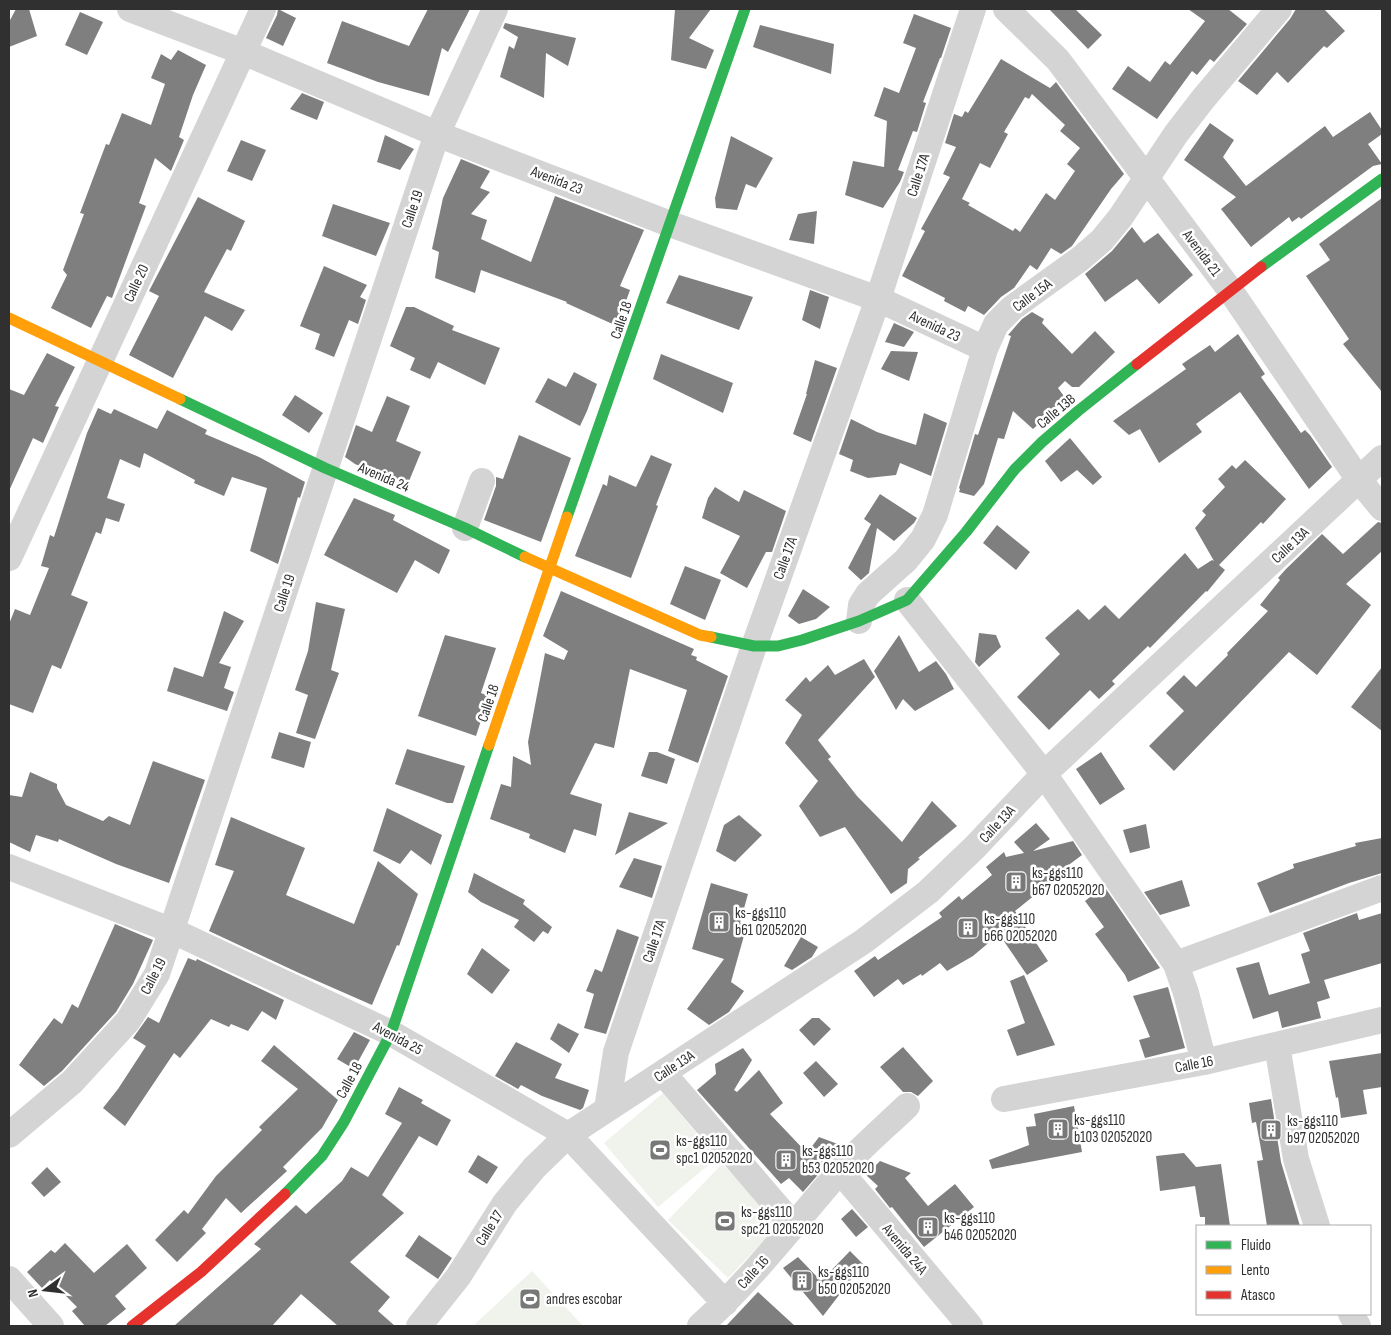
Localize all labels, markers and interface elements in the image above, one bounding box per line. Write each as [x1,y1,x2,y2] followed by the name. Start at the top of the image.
[903,151,935,199] street label: Calle 17A
[527,162,585,199] street label: Avenida 23
[397,188,428,231] street label: Calle 19
[1177,226,1226,281] street label: Avenida 21
[119,261,153,305] street label: Calle 20
[1009,274,1056,316] street label: Calle 15A
[606,299,637,342] street label: Calle 18
[905,306,963,346] street label: Avenida 23
[1033,389,1080,433] street label: Calle 13B
[354,458,412,497] street label: Avenida 24
[1267,523,1314,568] street label: Calle 13A
[769,534,802,582] street label: Calle 17A
[269,572,299,614] street label: Calle 19
[473,682,504,725] street label: Calle 18
[975,801,1020,847] street label: Calle 13A
[1032,864,1105,900] place label: ks-ggs110 b67 02052020
[1004,870,1028,894] building icon: ks-ggs110 b67 02052020
[735,904,807,940] place label: ks-ggs110 b61 02052020
[707,910,731,934] building icon: ks-ggs110 b61 02052020
[984,910,1057,946] place label: ks-ggs110 b66 02052020
[956,916,980,940] building icon: ks-ggs110 b66 02052020
[638,917,671,965] street label: Calle 17A
[136,955,171,998] street label: Calle 19
[369,1017,426,1059] street label: Avenida 25
[650,1046,699,1087] street label: Calle 13A
[1173,1051,1215,1078] street label: Calle 16
[332,1059,367,1102] street label: Calle 18
[1074,1111,1152,1147] place label: ks-ggs110 b103 02052020
[1287,1112,1360,1148] place label: ks-ggs110 b97 02052020
[1046,1117,1070,1141] building icon: ks-ggs110 b103 02052020
[1259,1118,1283,1142] building icon: ks-ggs110 b97 02052020
[676,1132,753,1168] place label: ks-ggs110 spc1 02052020
[648,1138,672,1162] sports icon: ks-ggs110 spc1 02052020
[802,1142,874,1178] place label: ks-ggs110 b53 02052020
[774,1148,798,1172] building icon: ks-ggs110 b53 02052020
[741,1203,824,1239] place label: ks-ggs110 spc21 02052020
[471,1207,508,1249] street label: Calle 17
[713,1209,737,1233] sports icon: ks-ggs110 spc21 02052020
[944,1209,1017,1245] place label: ks-ggs110 b46 02052020
[916,1215,940,1239] building icon: ks-ggs110 b46 02052020
[877,1219,932,1279] street label: Avenida 24A
[1196,1225,1371,1315] legend
[1241,1236,1271,1255] text: Fluido
[733,1252,773,1293] street label: Calle 16
[1241,1261,1270,1280] text: Lento
[818,1263,891,1299] place label: ks-ggs110 b50 02052020
[20,1265,70,1315] north arrow
[790,1269,814,1293] building icon: ks-ggs110 b50 02052020
[1240,1286,1275,1305] text: Atasco
[24,1287,42,1299] text: N
[518,1287,542,1311] sports icon: andres escobar
[546,1290,623,1309] place label: andres escobar

